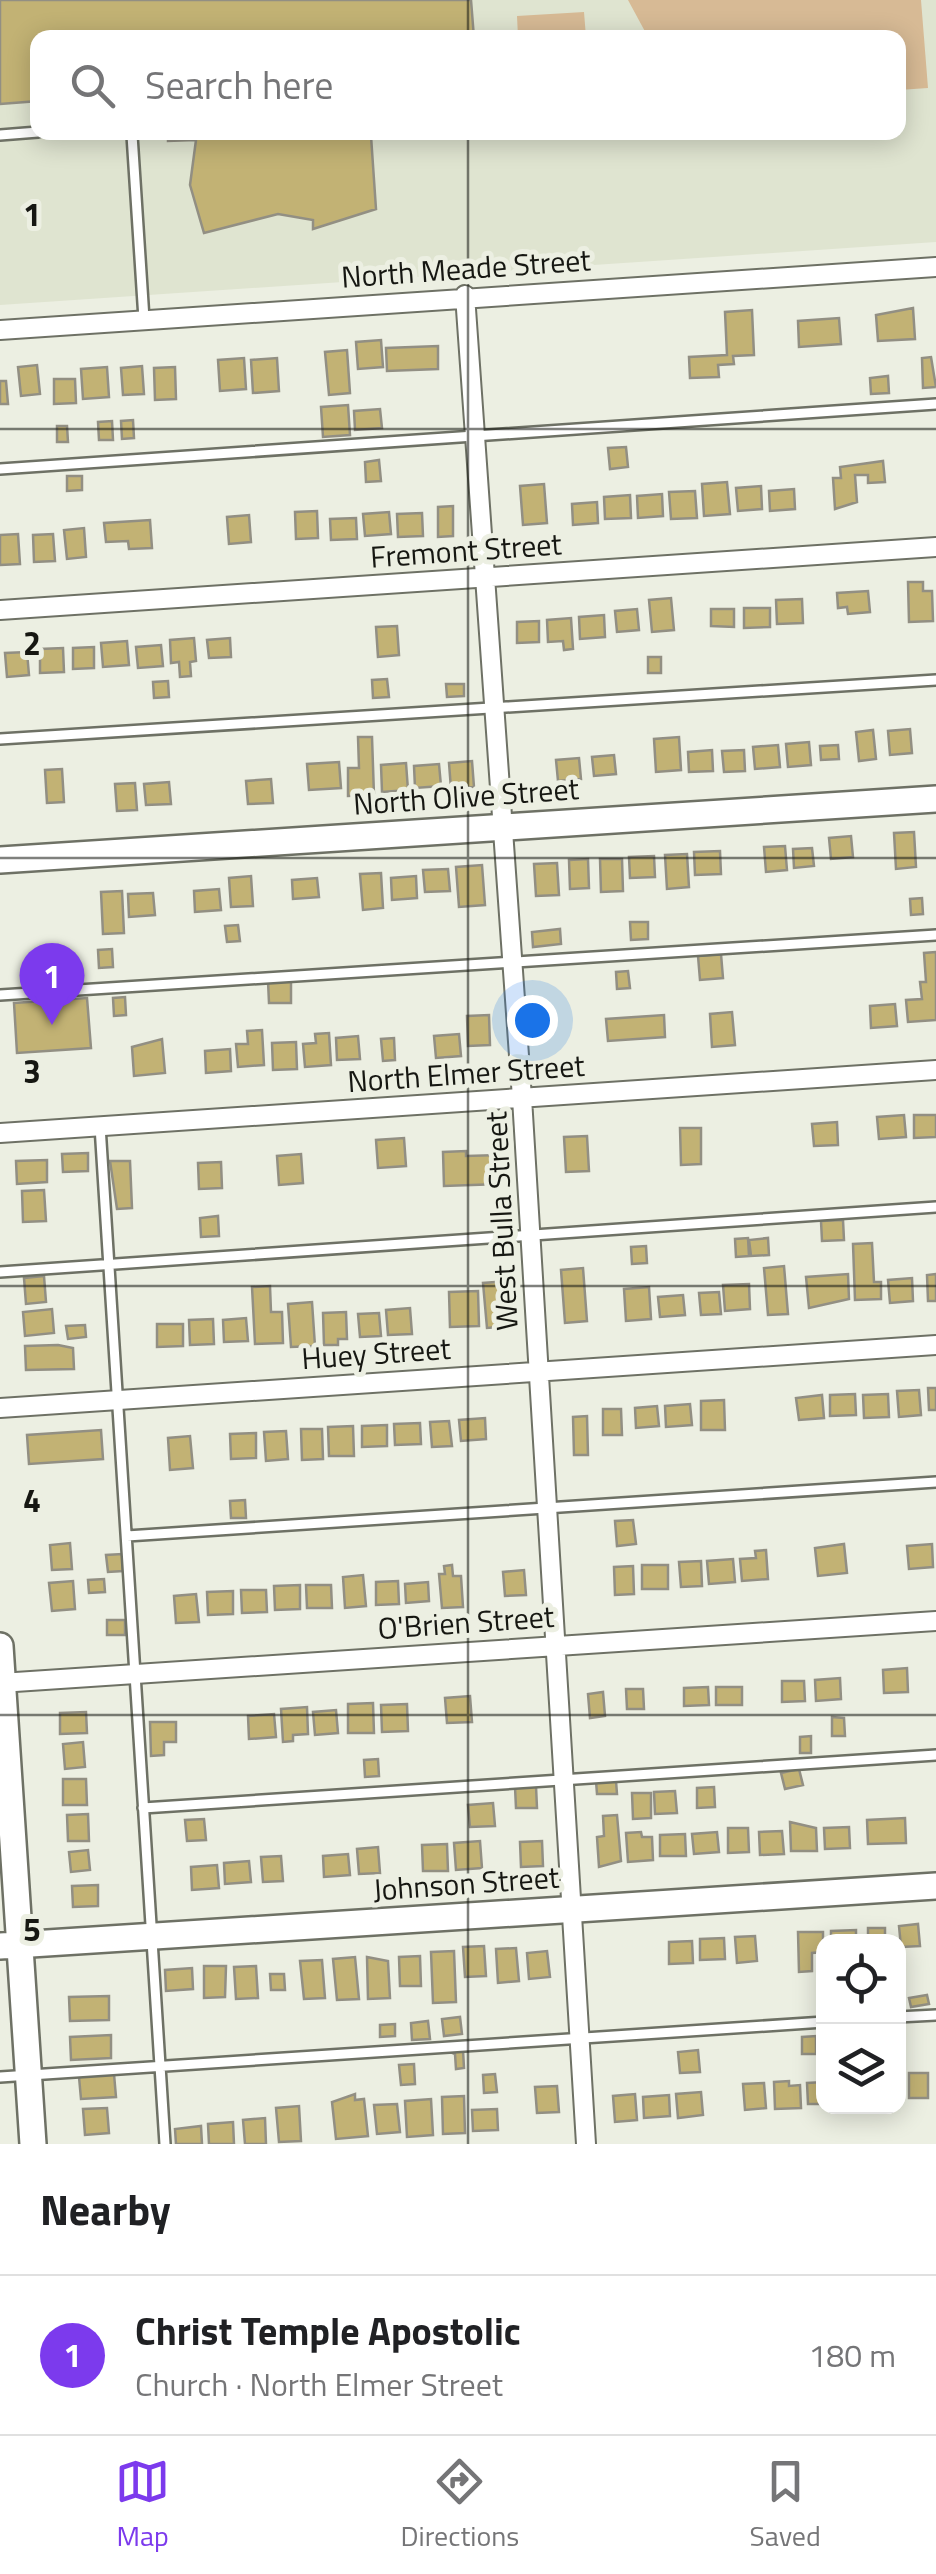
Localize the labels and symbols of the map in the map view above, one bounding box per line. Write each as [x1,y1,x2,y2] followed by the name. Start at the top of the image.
[23,190,41,238] text: 1
[340,236,593,300] street label: North Meade Street
[369,520,564,580] street label: Fremont Street
[23,619,41,667] text: 2
[352,765,581,827] street label: North Olive Street
[20,942,84,1025] pin: 1
[507,995,558,1046] your location
[346,1042,587,1104] street label: North Elmer Street
[23,1047,41,1095] text: 3
[472,1110,530,1332] street label: West Bulla Street
[300,1325,453,1381] street label: Huey Street
[23,1476,41,1524] text: 4
[376,1593,556,1651] street label: O'Brien Street
[371,1854,561,1912] street label: Johnson Street
[23,1905,41,1953] text: 5

